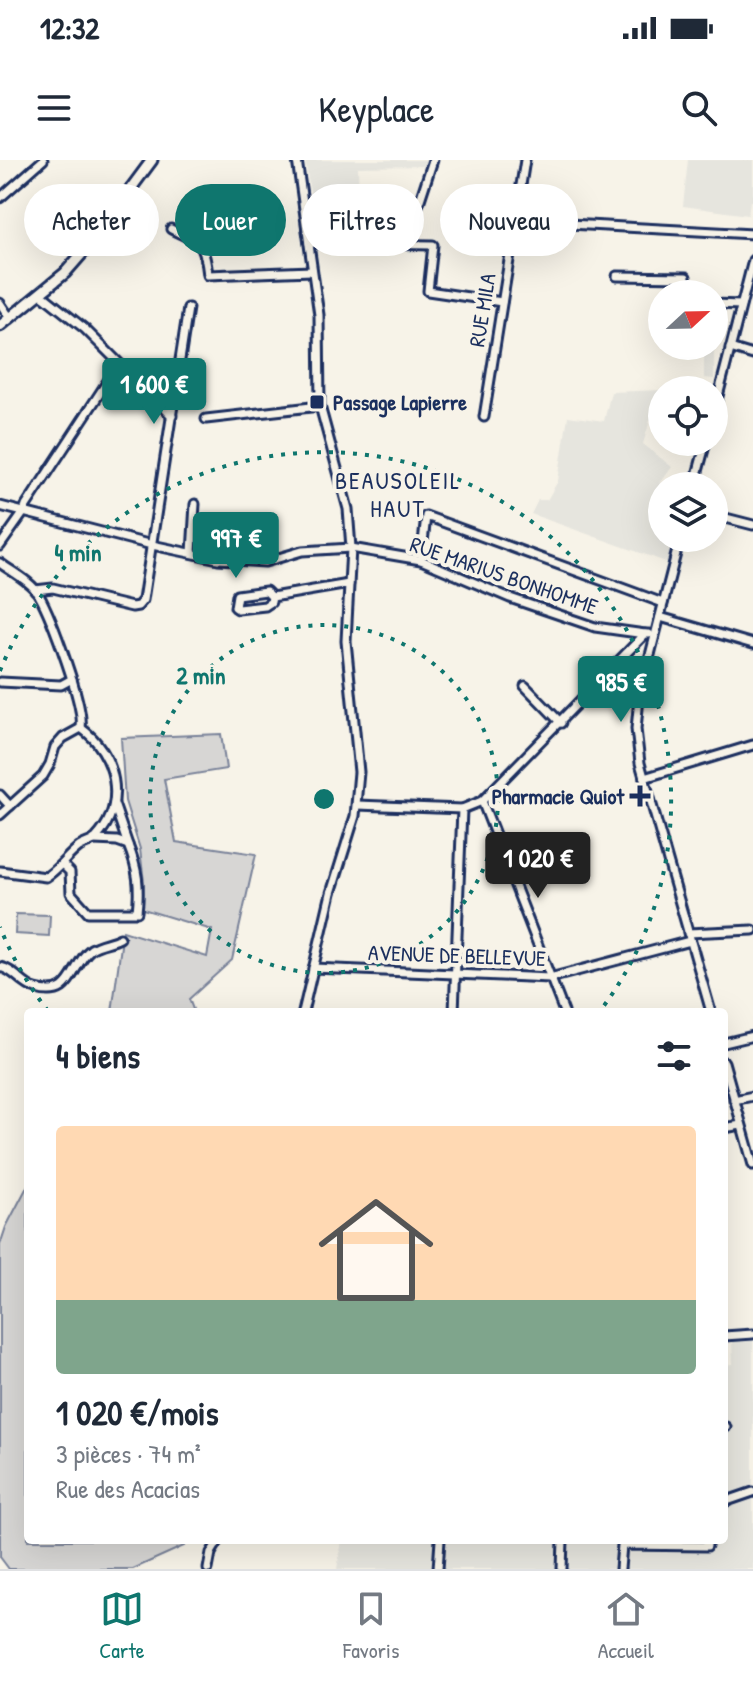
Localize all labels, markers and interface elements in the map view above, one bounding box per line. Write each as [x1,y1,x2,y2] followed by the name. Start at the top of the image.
[40,8,99,48] text: 12:32
[319,84,434,133] text: Keyplace
[32,86,76,130] icon: menu
[677,86,721,130] icon: search
[24,184,159,256] chip: Acheter
[175,184,286,256] chip: Louer
[302,184,424,256] chip: Filtres
[440,184,578,256] chip: Nouveau
[461,271,503,349] street label: RUE MILA
[648,280,728,360] north arrow
[648,280,728,552] map controls
[80,358,228,426] pin: 1 600 €
[120,366,188,401] text: 1 600 €
[648,376,728,456] button: locate
[333,387,467,418] place label: Passage Lapierre
[308,393,326,411] marker: Passage Lapierre
[335,464,461,524] district label: BEAUSOLEIL HAUT
[648,472,728,552] button: layers
[180,512,292,580] pin: 997 €
[211,520,261,555] text: 997 €
[406,529,602,621] street label: RUE MARIUS BONHOMME
[54,536,102,568] text: 4 min
[565,656,677,724] pin: 985 €
[176,659,226,691] text: 2 min
[596,664,646,699] text: 985 €
[492,781,625,811] place label: Pharmacie Quiot
[310,785,338,813] centre of rings
[631,787,649,805] marker: Pharmacie Quiot
[464,832,612,900] pin: 1 020 €
[503,840,573,875] text: 1 020 €
[368,937,547,973] street label: AVENUE DE BELLEVUE
[56,1033,140,1079] text: 4 biens
[652,1034,696,1078] icon: filters
[304,1178,448,1322] icon: home
[56,1390,219,1436] text: 1 020 €/mois
[56,1436,201,1471] text: 3 pièces · 74 m²
[56,1471,200,1506] text: Rue des Acacias
[99,1587,145,1665] tab: Carte
[343,1587,399,1665] tab: Favoris
[598,1587,654,1665] tab: Accueil

